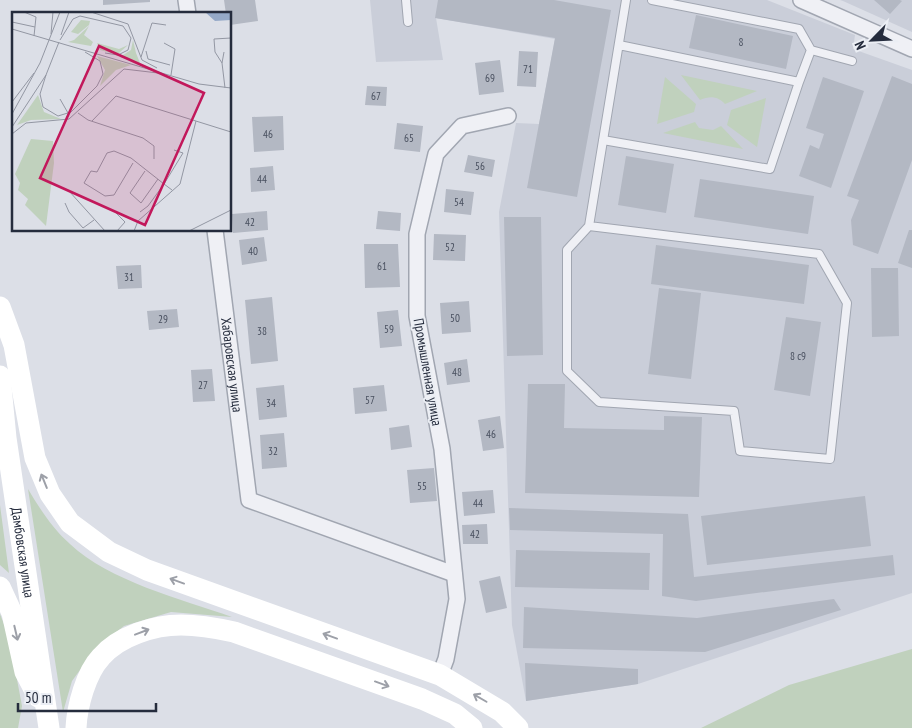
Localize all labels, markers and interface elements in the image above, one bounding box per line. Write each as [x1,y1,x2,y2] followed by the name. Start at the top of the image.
[12,12,231,231] inset map
[847,15,897,65] north arrow
[739,35,744,49] house number: 8
[850,38,870,52] text: N
[523,62,533,76] house number: 71
[485,71,495,85] house number: 69
[371,89,381,103] house number: 67
[263,127,273,141] house number: 46
[404,131,414,145] house number: 65
[475,159,485,173] house number: 56
[257,172,267,186] house number: 44
[454,195,464,209] house number: 54
[245,215,255,229] house number: 42
[445,240,455,254] house number: 52
[248,244,258,258] house number: 40
[377,259,387,273] house number: 61
[124,270,134,284] house number: 31
[450,311,460,325] house number: 50
[158,312,168,326] house number: 29
[217,317,247,413] street label: Хабаровская улица
[410,317,446,427] street label: Промышленная улица
[384,322,394,336] house number: 59
[257,324,267,338] house number: 38
[790,349,806,363] house number: 8 с9
[452,365,462,379] house number: 48
[198,378,208,392] house number: 27
[365,393,375,407] house number: 57
[266,396,276,410] house number: 34
[486,427,496,441] house number: 46
[268,444,278,458] house number: 32
[39,474,49,489] one-way arrow
[417,479,427,493] house number: 55
[473,496,483,510] house number: 44
[7,506,39,599] street label: Дамбовская улица
[470,527,480,541] house number: 42
[170,576,186,585] one-way arrow
[12,624,21,640] one-way arrow
[134,627,149,636] one-way arrow
[323,630,339,640] one-way arrow
[18,680,155,712] scale bar
[373,680,389,690] one-way arrow
[25,688,51,707] text: 50 m
[473,693,487,703] one-way arrow

